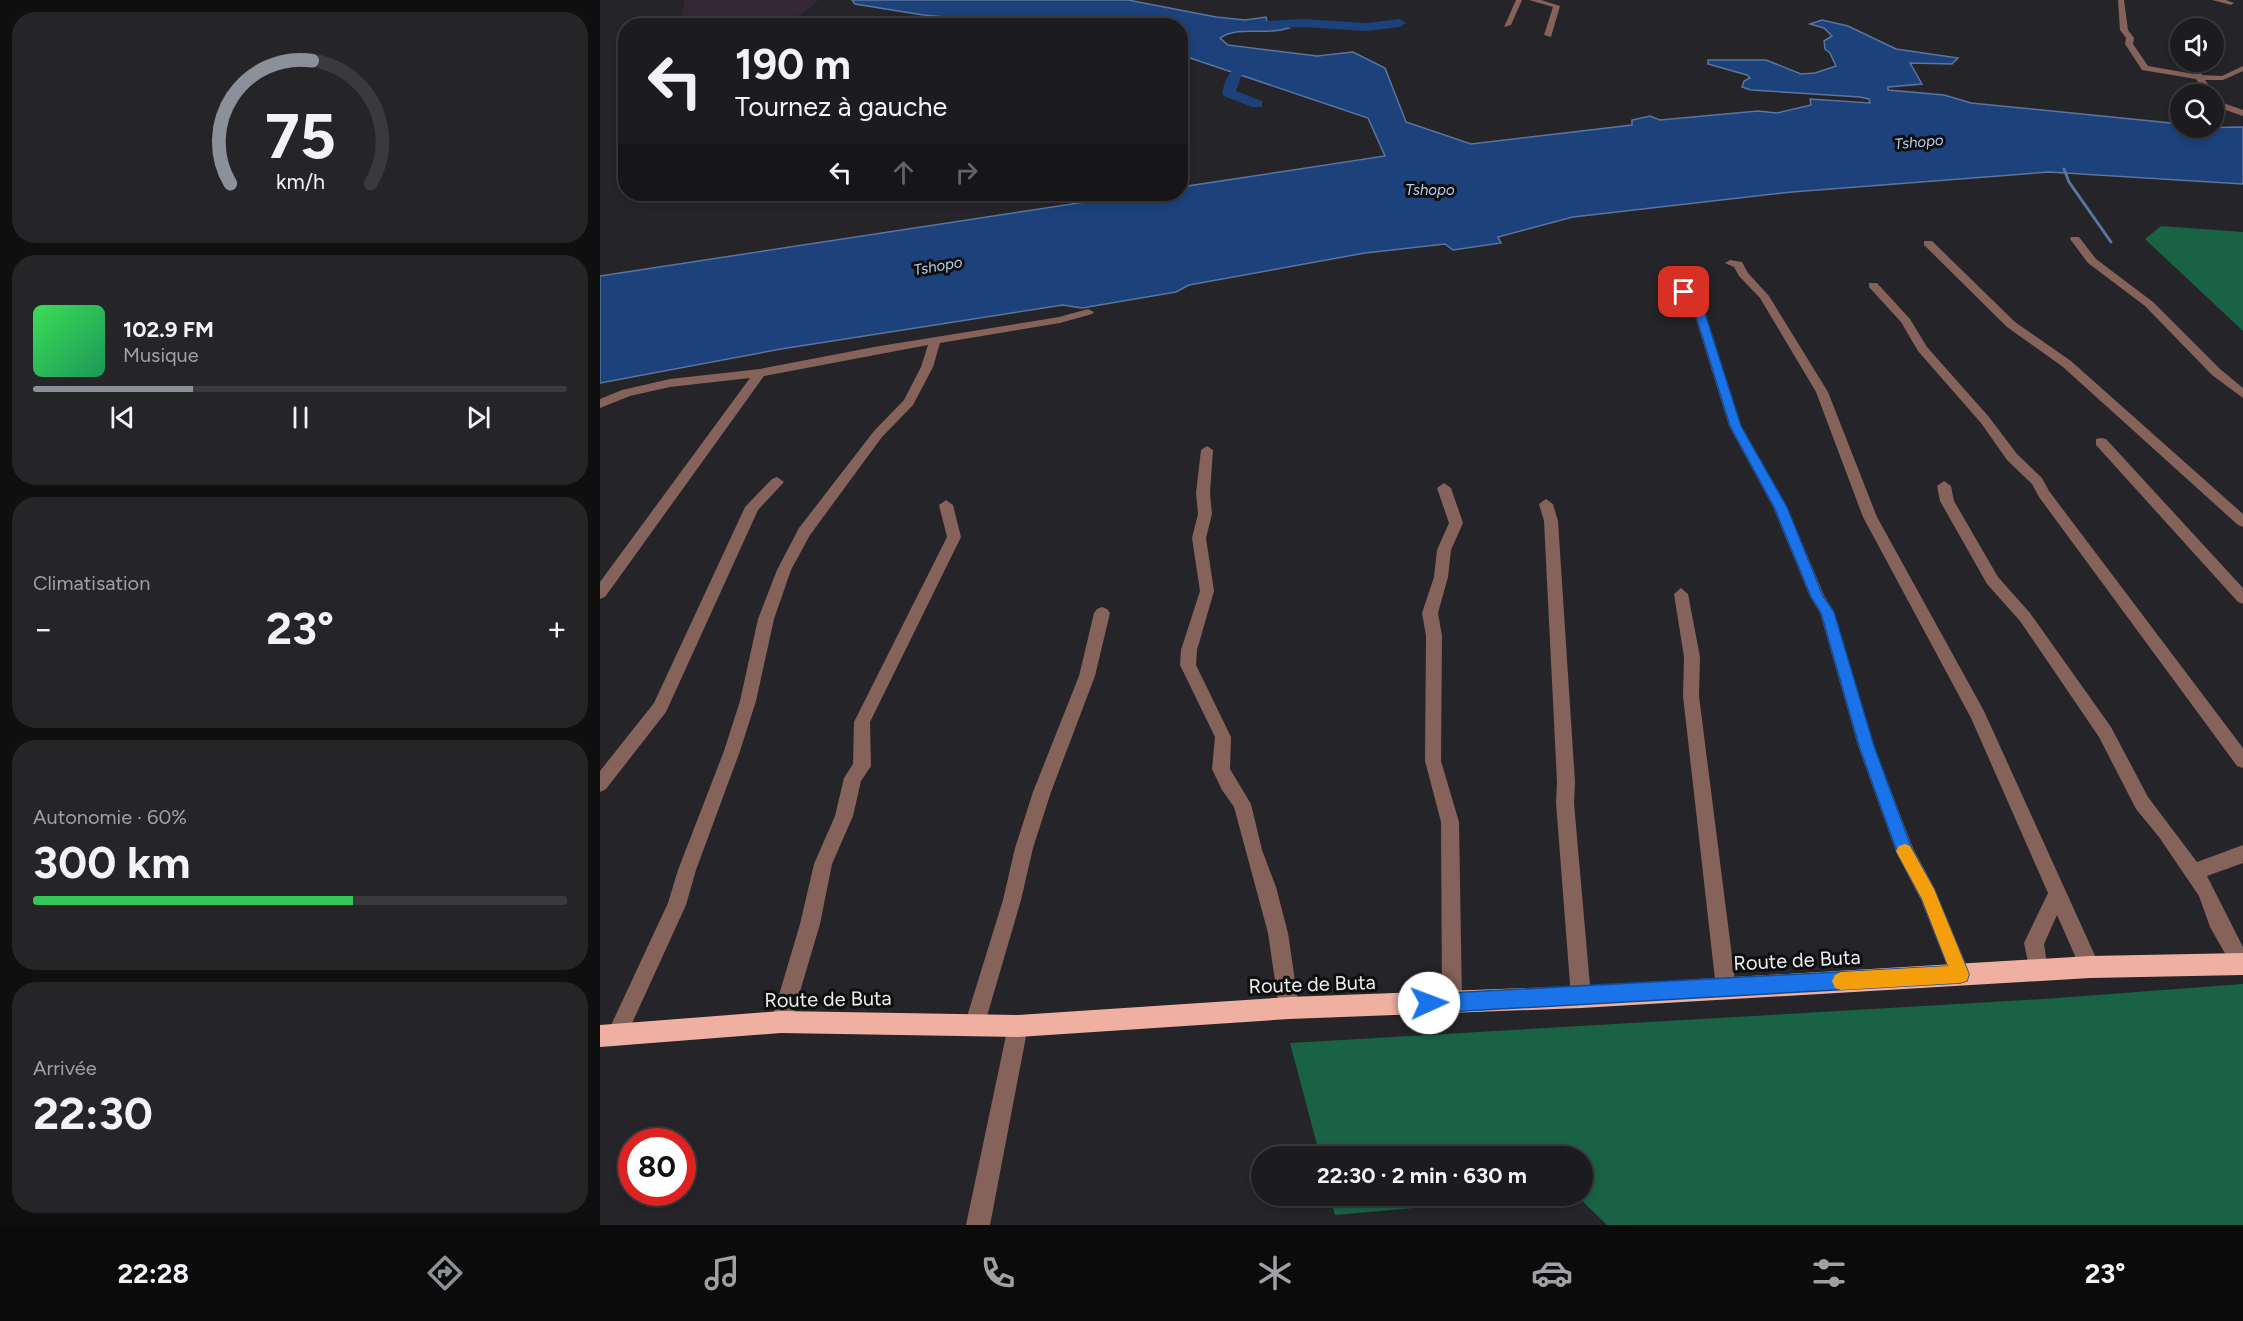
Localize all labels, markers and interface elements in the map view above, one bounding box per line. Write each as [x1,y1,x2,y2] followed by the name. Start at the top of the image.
[2170,18,2224,138] map controls
[2170,18,2224,72] button: sound
[735,39,851,90] text: 190 m
[636,42,714,120] icon: left
[2170,84,2224,138] button: search
[735,90,947,123] text: Tournez à gauche
[265,99,335,174] text: 75
[1894,131,1945,153] water label: Tshopo
[824,156,857,189] icon: left
[887,156,920,189] icon: ahead
[950,156,983,189] icon: right
[276,170,324,195] text: km/h
[1405,181,1455,199] water label: Tshopo
[912,253,964,279] water label: Tshopo
[1658,266,1709,317] pin
[1667,275,1700,308] icon: arrive
[123,316,214,343] text: 102.9 FM
[123,343,199,367] text: Musique
[106,401,139,434] icon: previous
[284,401,317,434] icon: pause
[462,401,495,434] icon: next
[33,571,150,595] text: Climatisation
[266,601,334,655] text: 23°
[33,609,54,648] text: −
[546,609,567,648] text: +
[33,805,187,829] text: Autonomie · 60%
[33,835,191,889] text: 300 km
[1733,945,1861,975] street label: Route de Buta
[1248,970,1376,998] street label: Route de Buta
[1397,971,1461,1035] position arrow
[764,986,892,1012] street label: Route de Buta
[33,1056,97,1080] text: Arrivée
[33,1086,153,1140] text: 22:30
[618,1128,696,1206] speed limit sign: 80
[1317,1162,1527,1189] text: 22:30 · 2 min · 630 m
[424,1252,466,1294] icon: directions
[701,1252,743,1294] icon: music
[977,1252,1019,1294] icon: phone
[1254,1252,1296,1294] icon: climate
[1531,1252,1573,1294] icon: car
[1808,1252,1850,1294] icon: filters
[117,1257,189,1290] text: 22:28
[2085,1257,2126,1290] text: 23°

